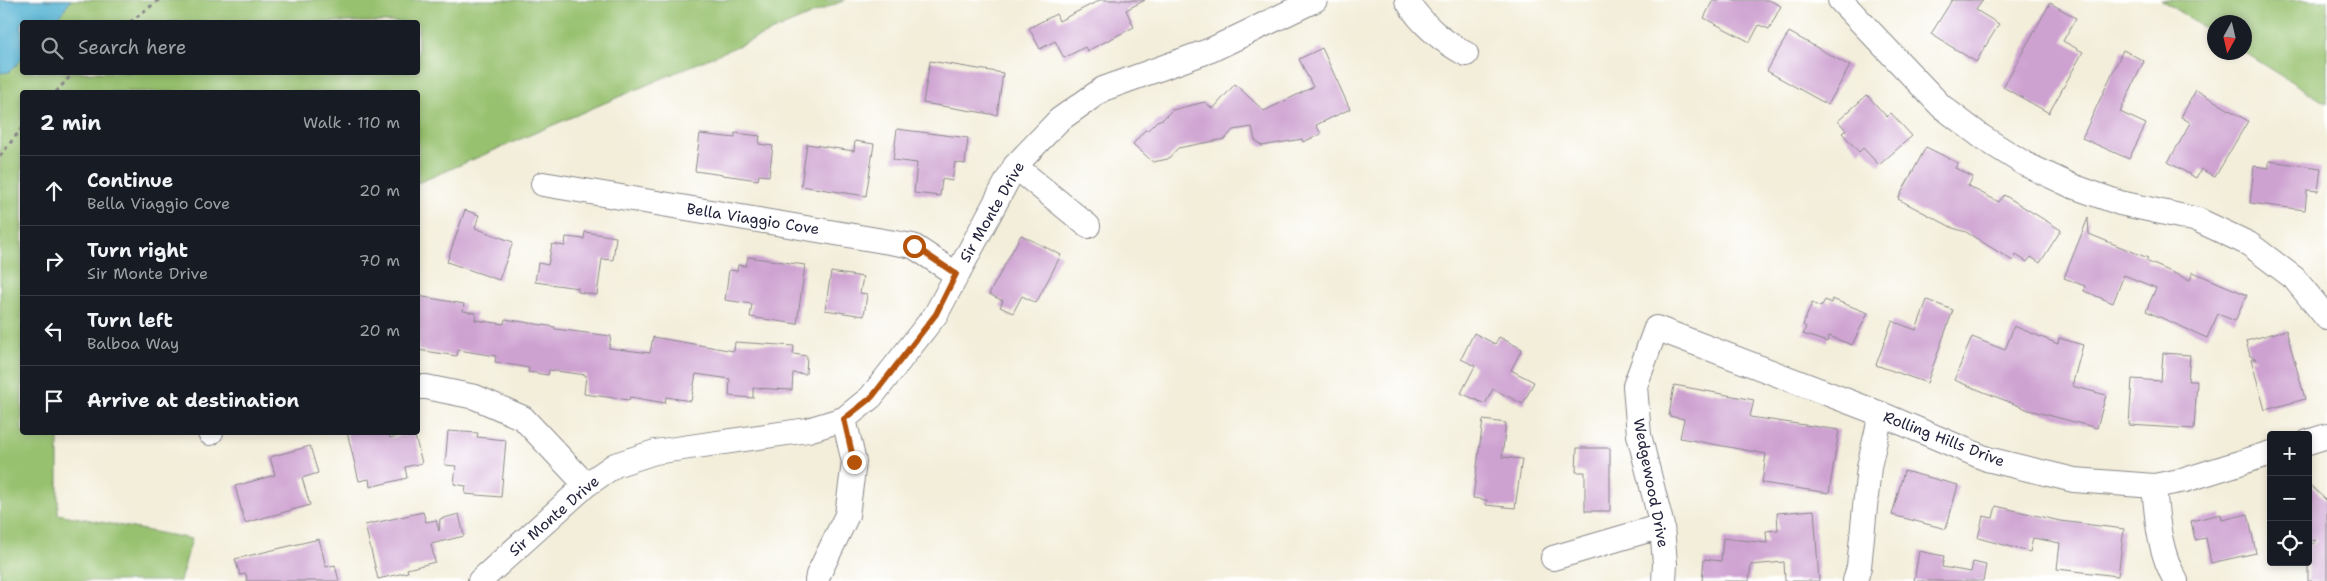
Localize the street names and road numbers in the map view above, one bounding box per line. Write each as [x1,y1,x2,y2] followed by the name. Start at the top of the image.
[955,158,1029,266] street label: Sir Monte Drive
[685,199,821,239] street label: Bella Viaggio Cove
[1880,407,2008,471] street label: Rolling Hills Drive
[1629,417,1673,549] street label: Wedgewood Drive
[505,471,603,561] street label: Sir Monte Drive

